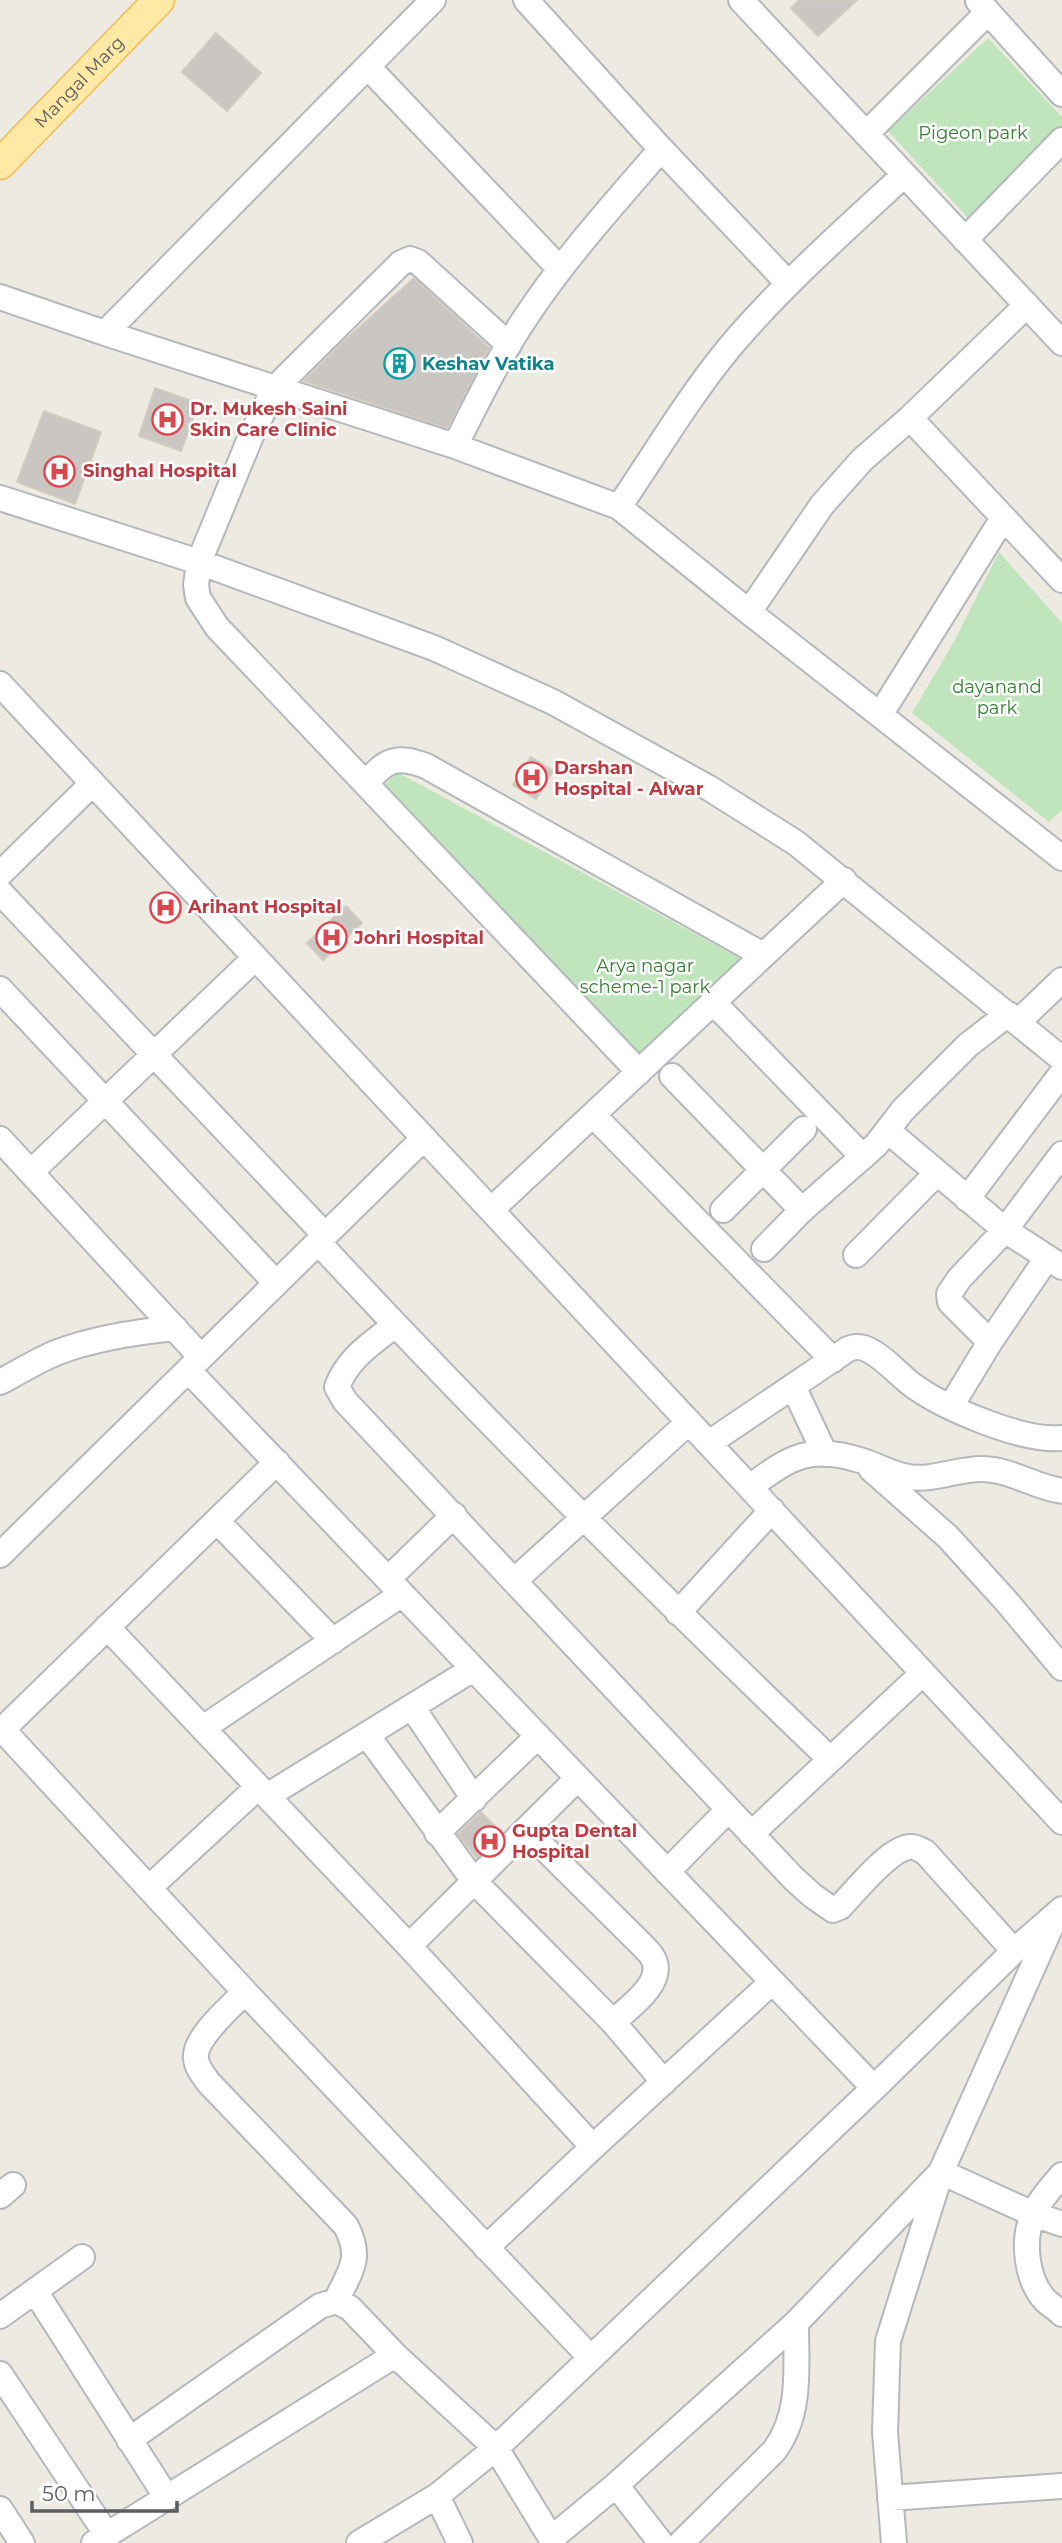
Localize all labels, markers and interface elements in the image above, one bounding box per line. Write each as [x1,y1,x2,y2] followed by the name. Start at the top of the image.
[30,32,129,133] street label: Mangal Marg
[918,122,1028,144] park label: Pigeon park
[382,347,416,381] building icon: Keshav Vatika
[422,353,555,375] place label: Keshav Vatika
[190,398,348,441] place label: Dr. Mukesh Saini Skin Care Clinic
[150,402,184,436] hospital icon: Dr. Mukesh Saini Skin Care Clinic
[43,454,77,488] hospital icon: Singhal Hospital
[83,460,237,482] place label: Singhal Hospital
[952,676,1042,719] park label: dayanand park
[554,757,704,800] place label: Darshan Hospital - Alwar
[514,761,548,795] hospital icon: Darshan Hospital - Alwar
[148,890,182,924] hospital icon: Arihant Hospital
[187,896,342,918] place label: Arihant Hospital
[314,921,348,955] hospital icon: Johri Hospital
[353,927,484,949] place label: Johri Hospital
[580,955,710,998] park label: Arya nagar scheme-1 park
[512,1820,637,1863] place label: Gupta Dental Hospital
[472,1824,506,1858] hospital icon: Gupta Dental Hospital
[32,2470,177,2514] scale bar
[42,2481,96,2506] text: 50 m

